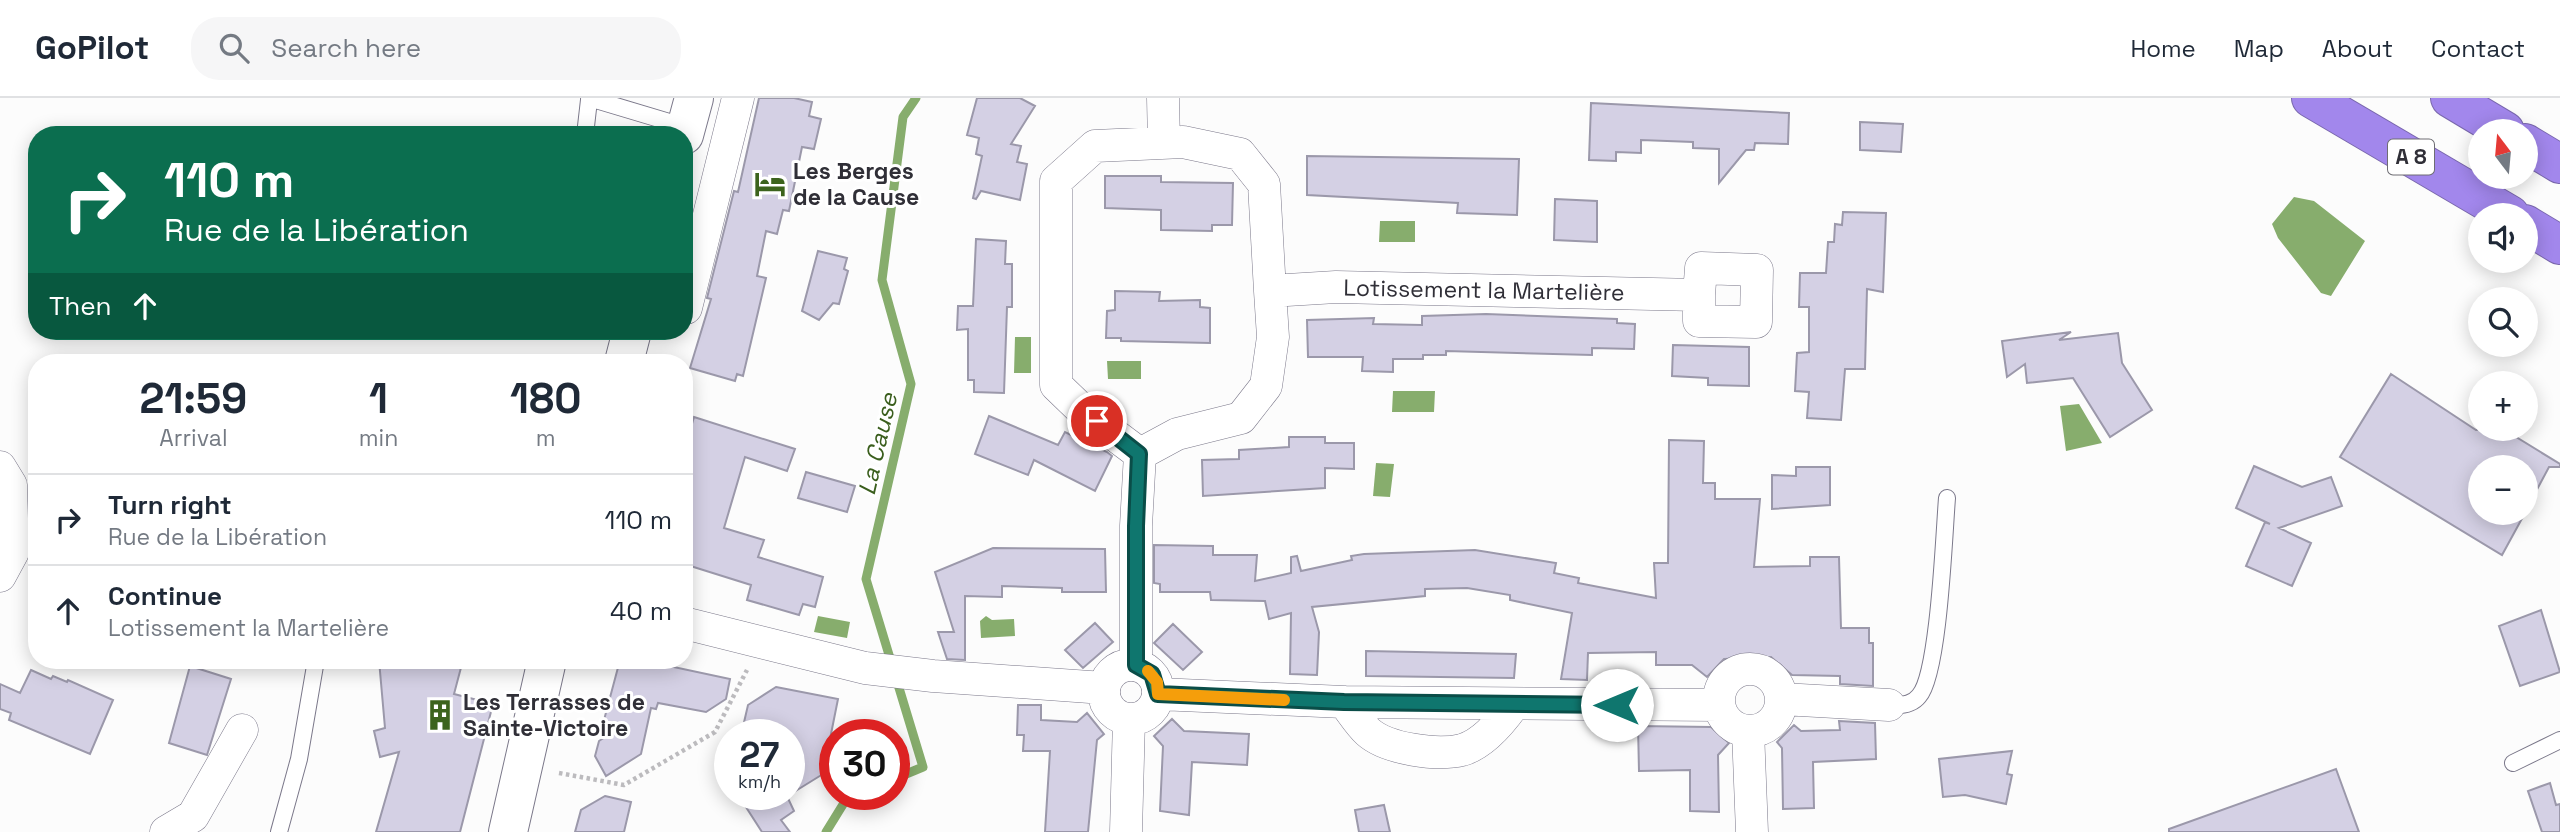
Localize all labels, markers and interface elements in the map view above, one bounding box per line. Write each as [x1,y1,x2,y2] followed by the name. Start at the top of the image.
[191,17,681,80] search box
[35,27,149,69] text: GoPilot
[215,29,253,67] icon: search
[271,31,421,65] text: Search here
[2130,33,2196,64] text: Home
[2234,33,2284,64] text: Map
[2322,33,2393,64] text: About
[2431,33,2525,64] text: Contact
[2468,119,2538,189] north arrow
[2468,119,2538,525] map controls
[2388,140,2434,174] road number: A 8
[164,149,294,211] text: 110 m
[49,154,140,245] icon: right
[793,156,919,212] place label: Les Berges de la Cause
[753,167,787,201] hotel icon: Les Berges de la Cause
[2468,203,2538,273] button: sound
[164,210,469,250] text: Rue de la Libération
[1343,273,1625,307] street label: Lotissement la Martelière
[126,287,164,325] icon: ahead
[2468,287,2538,357] button: search
[49,289,112,323] text: Then
[2468,371,2538,441] button: +
[140,372,247,425] text: 21:59
[369,372,388,425] text: 1
[510,372,581,425] text: 180
[851,389,904,498] water label: La Cause
[1067,391,1127,451] pin
[1078,402,1116,440] icon: arrive
[159,423,228,453] text: Arrival
[359,423,398,453] text: min
[536,423,556,453] text: m
[2468,455,2538,525] button: −
[108,488,232,522] text: Turn right
[49,501,87,539] icon: right
[605,503,672,537] text: 110 m
[108,522,327,552] text: Rue de la Libération
[108,579,222,613] text: Continue
[49,592,87,630] icon: ahead
[610,594,672,628] text: 40 m
[108,613,389,643] text: Lotissement la Martelière
[1580,668,1654,742] position arrow
[463,687,645,743] place label: Les Terrasses de Sainte-Victoire
[423,698,457,732] building icon: Les Terrasses de Sainte-Victoire
[819,719,910,810] speed limit sign: 30
[740,733,779,777] text: 27
[738,770,781,793] text: km/h

